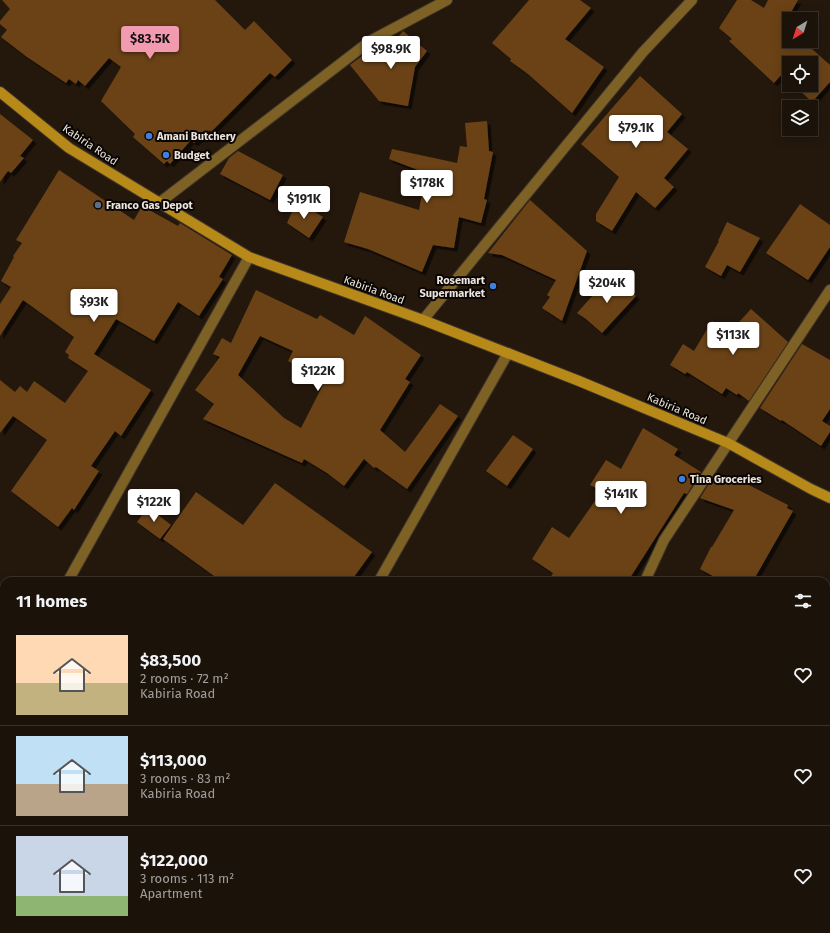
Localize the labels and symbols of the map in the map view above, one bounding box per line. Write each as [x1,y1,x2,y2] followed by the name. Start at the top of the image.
[782,12,818,48] north arrow
[117,26,183,60] pin: $83.5K
[358,36,424,70] pin: $98.9K
[603,115,669,149] pin: $79.1K
[60,122,120,168] street label: Kabiria Road
[156,130,236,143] place label: Amani Butchery
[144,131,154,141] marker: Amani Butchery
[174,149,211,162] place label: Budget
[161,150,171,160] marker: Budget
[399,170,455,204] pin: $178K
[276,186,332,220] pin: $191K
[106,199,194,212] place label: Franco Gas Depot
[93,200,103,210] marker: Franco Gas Depot
[579,270,635,304] pin: $204K
[342,273,406,307] street label: Kabiria Road
[419,274,486,300] place label: Rosemart Supermarket
[488,281,498,291] marker: Rosemart Supermarket
[70,289,118,323] pin: $93K
[705,322,761,356] pin: $113K
[290,358,346,392] pin: $122K
[645,391,709,427] street label: Kabiria Road
[690,473,762,486] place label: Tina Groceries
[677,474,687,484] marker: Tina Groceries
[593,481,649,515] pin: $141K
[126,489,182,523] pin: $122K

